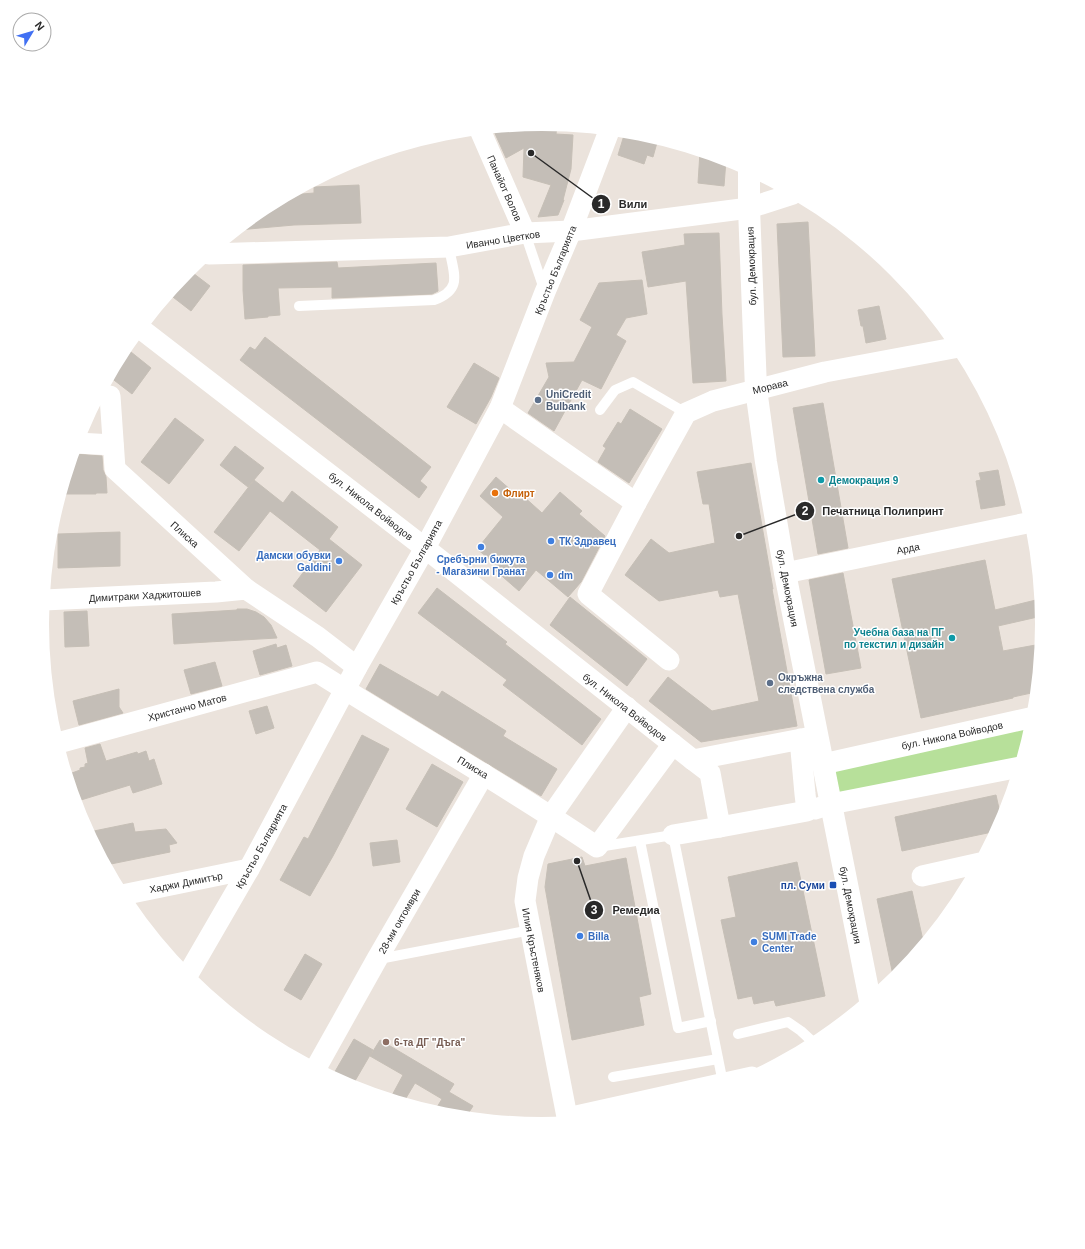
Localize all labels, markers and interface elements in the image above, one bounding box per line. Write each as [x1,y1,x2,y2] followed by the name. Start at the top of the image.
[12,12,52,52] north arrow
[33,19,47,33] text: N
[485,154,524,223] street label: Панайот Волов
[591,193,656,216] callout: Вили
[598,197,605,211] text: 1
[619,198,647,210] text: Вили
[533,224,579,316] street label: Кръстьо Българията
[745,226,758,305] street label: бул. Демокрация
[465,228,541,251] street label: Иванчо Цветков
[751,377,789,396] street label: Морава
[546,389,592,412] place label: UniCredit Bulbank
[533,395,543,405] marker: UniCredit Bulbank
[327,470,415,543] street label: бул. Никола Войводов
[816,475,826,485] marker: Демокрация 9
[829,475,899,486] place label: Демокрация 9
[490,488,500,498] marker: Флирт
[503,488,535,499] place label: Флирт
[795,499,952,522] callout: Печатница Полипринт
[802,504,809,518] text: 2
[822,505,944,517] text: Печатница Полипринт
[389,518,444,606] street label: Кръстьо Българията
[168,519,201,550] street label: Плиска
[546,536,556,546] marker: ТК Здравец
[559,536,617,547] place label: ТК Здравец
[896,541,921,556] street label: Арда
[476,542,486,552] marker: Сребърни бижута - Магазини Гранат
[775,548,800,628] street label: бул. Демокрация
[257,550,331,573] place label: Дамски обувки Galdini
[436,554,526,577] place label: Сребърни бижута - Магазини Гранат
[334,556,344,566] marker: Дамски обувки Galdini
[545,570,555,580] marker: dm
[558,570,573,581] place label: dm
[89,587,202,604] street label: Димитраки Хаджитошев
[844,627,944,650] place label: Учебна база на ПГ по текстил и дизайн
[947,633,957,643] marker: Учебна база на ПГ по текстил и дизайн
[581,671,669,744] street label: бул. Никола Войводов
[778,672,875,695] place label: Окръжна следствена служба
[765,678,775,688] marker: Окръжна следствена служба
[147,692,228,723] street label: Христанчо Матов
[900,719,1004,752] street label: бул. Никола Войводов
[455,754,490,781] street label: Плиска
[234,802,289,890] street label: Кръстьо Българията
[838,865,863,945] street label: бул. Демокрация
[149,870,224,895] street label: Хаджи Димитър
[781,880,825,891] place label: пл. Суми
[828,880,838,890] marker: пл. Суми
[376,887,422,956] street label: 28-ми октомври
[584,899,667,922] callout: Ремедиа
[591,903,598,917] text: 3
[612,904,660,916] text: Ремедиа
[520,907,547,993] street label: Илия Кръстеняков
[575,931,585,941] marker: Billa
[588,931,610,942] place label: Billa
[762,931,817,954] place label: SUMI Trade Center
[749,937,759,947] marker: SUMI Trade Center
[381,1037,391,1047] marker: 6-та ДГ "Дъга"
[394,1037,466,1048] place label: 6-та ДГ "Дъга"

